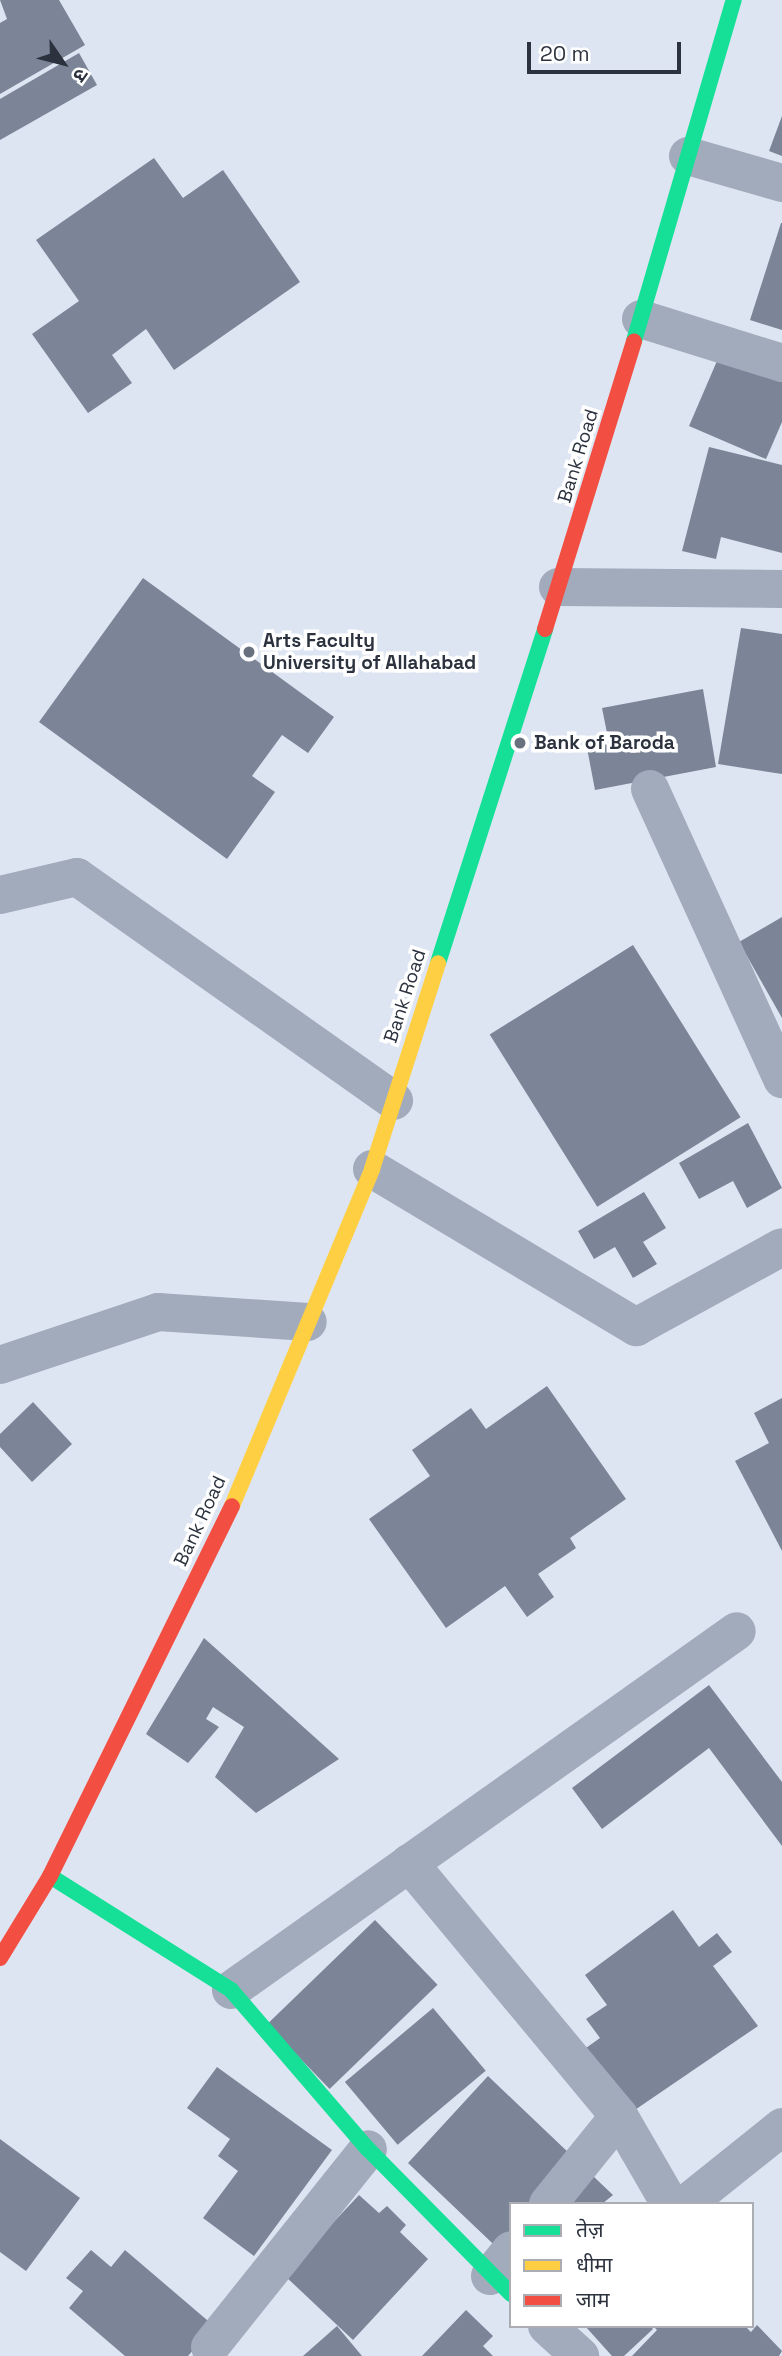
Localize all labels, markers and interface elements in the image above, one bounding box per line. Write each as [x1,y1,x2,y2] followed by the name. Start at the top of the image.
[28,28,98,98] north arrow
[530,28,684,72] scale bar
[540,40,590,67] text: 20 m
[67,64,94,87] text: उ
[553,406,603,506] street label: Bank Road
[263,630,476,674] place label: Arts Faculty University of Allahabad
[241,644,257,660] marker: Arts Faculty University of Allahabad
[534,732,675,754] place label: Bank of Baroda
[512,735,528,751] marker: Bank of Baroda
[379,946,431,1046] street label: Bank Road
[169,1472,231,1570] street label: Bank Road
[509,2202,754,2328] legend
[576,2216,604,2243] text: तेज़
[576,2251,612,2278] text: धीमा
[576,2286,610,2313] text: जाम

